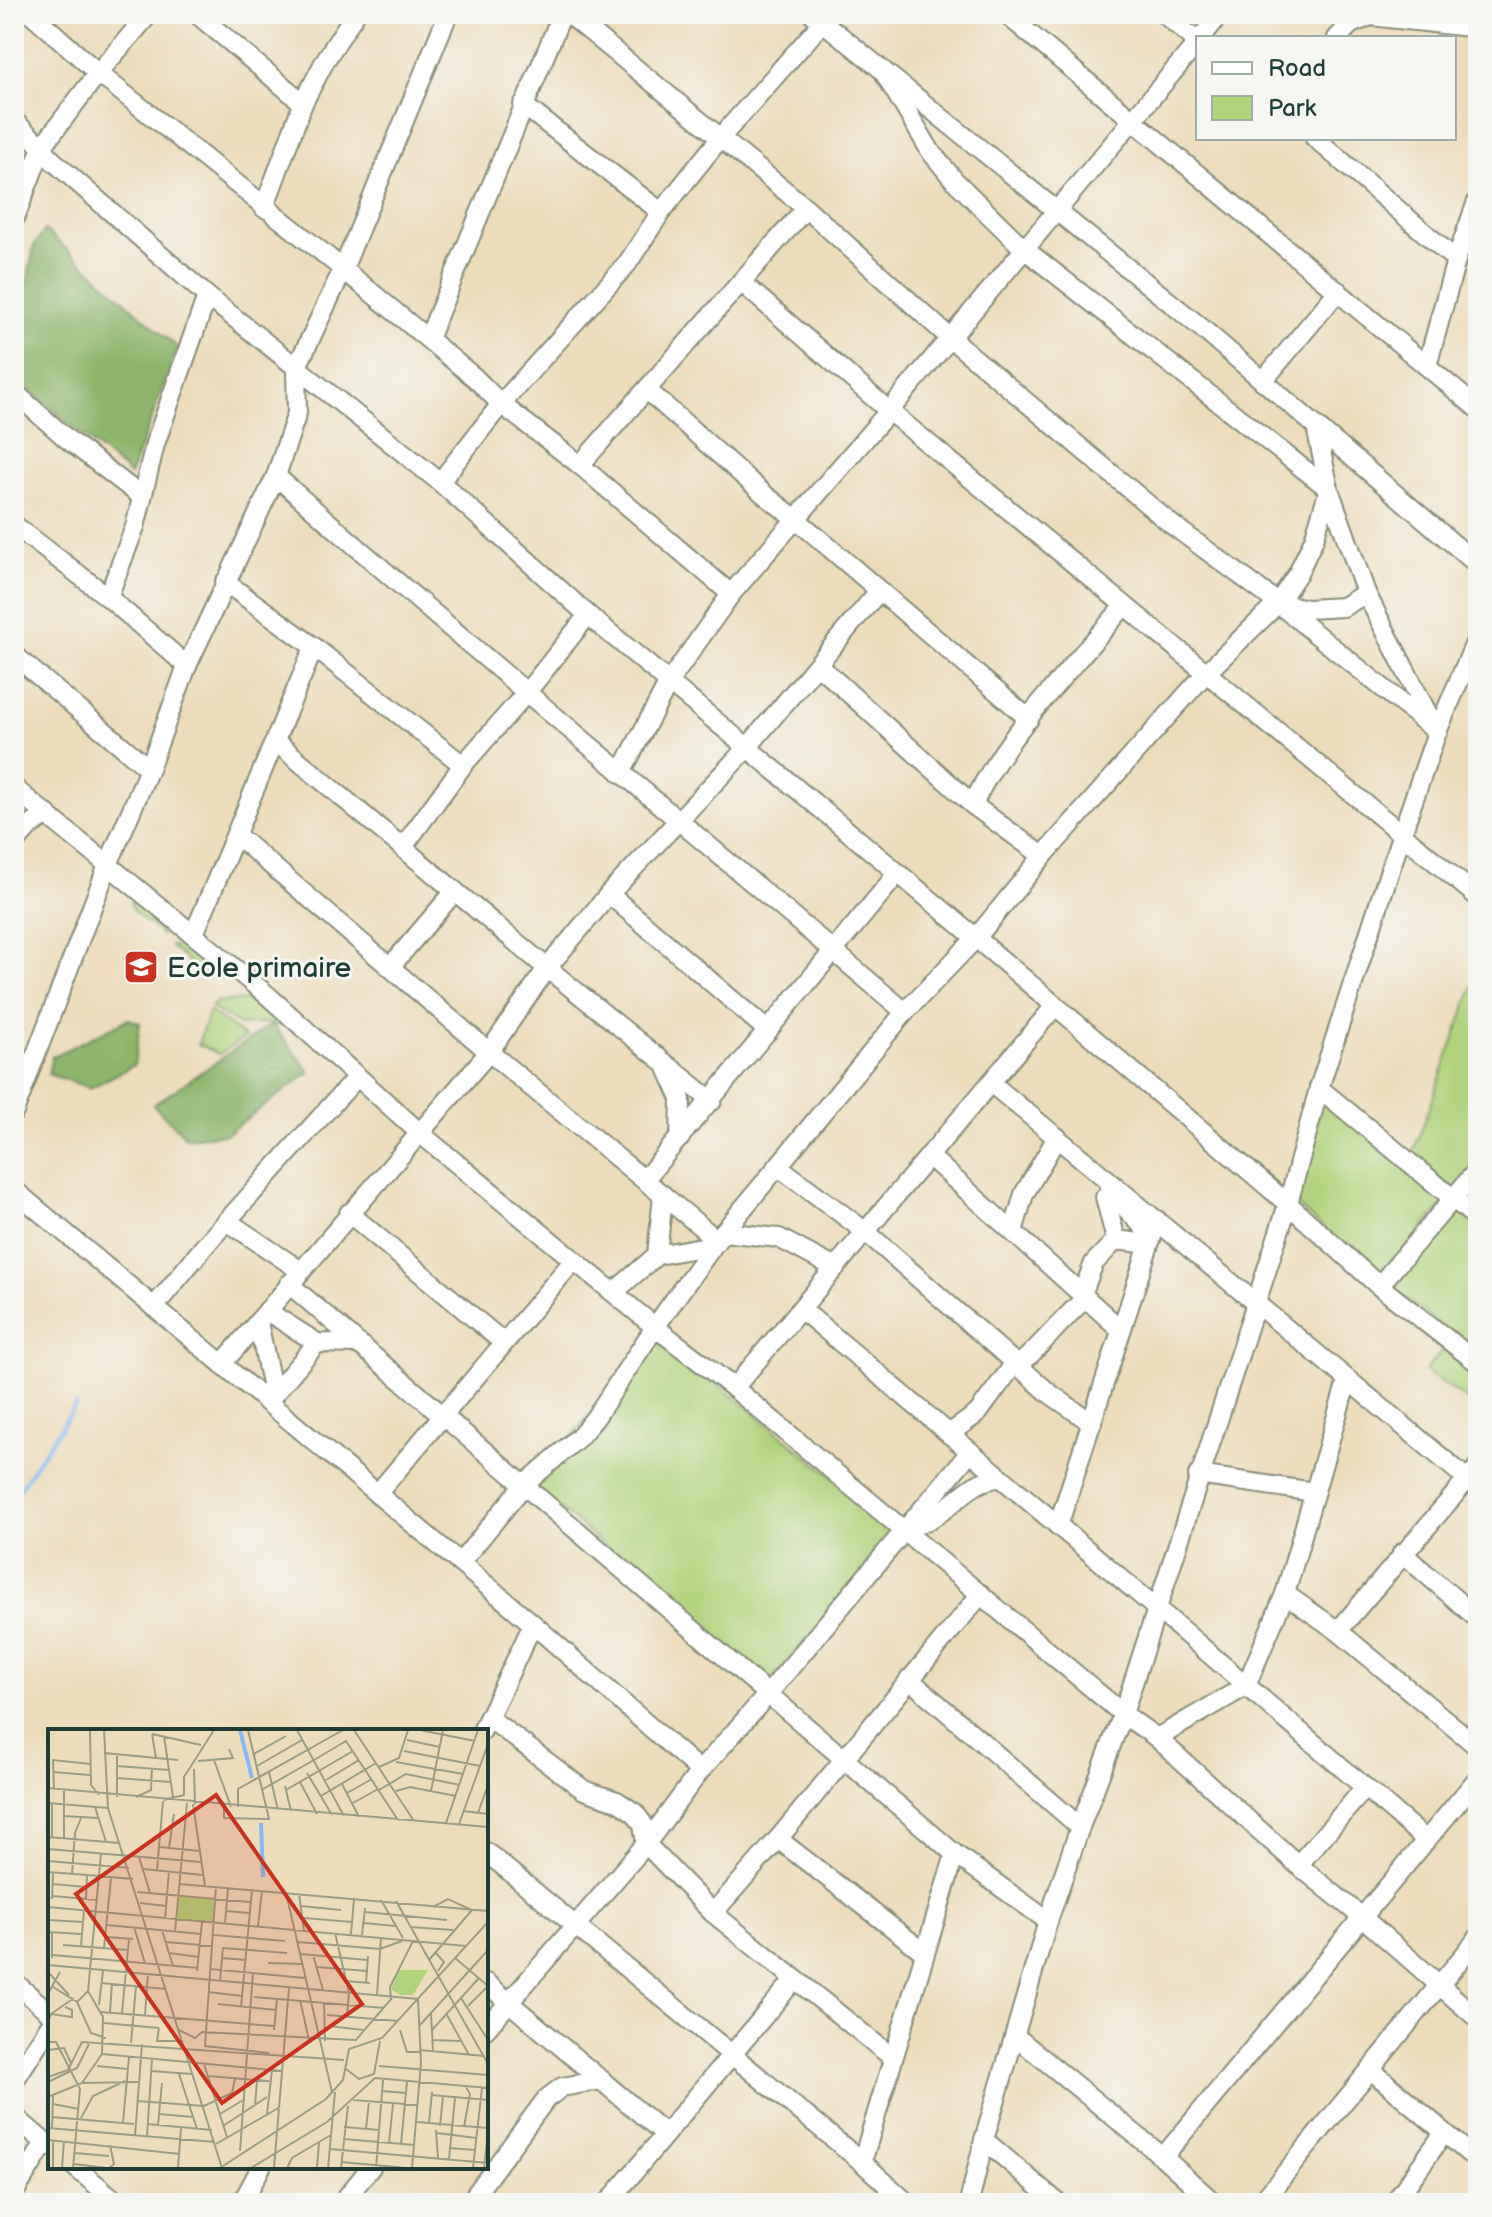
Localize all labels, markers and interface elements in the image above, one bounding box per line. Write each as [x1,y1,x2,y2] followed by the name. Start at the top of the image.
[1196,36,1456,140] legend
[1268,54,1326,83] text: Road
[1268,94,1316,123] text: Park
[122,948,160,986] school or university icon: Ecole primaire
[167,952,351,985] place label: Ecole primaire
[48,1729,488,2169] inset map

